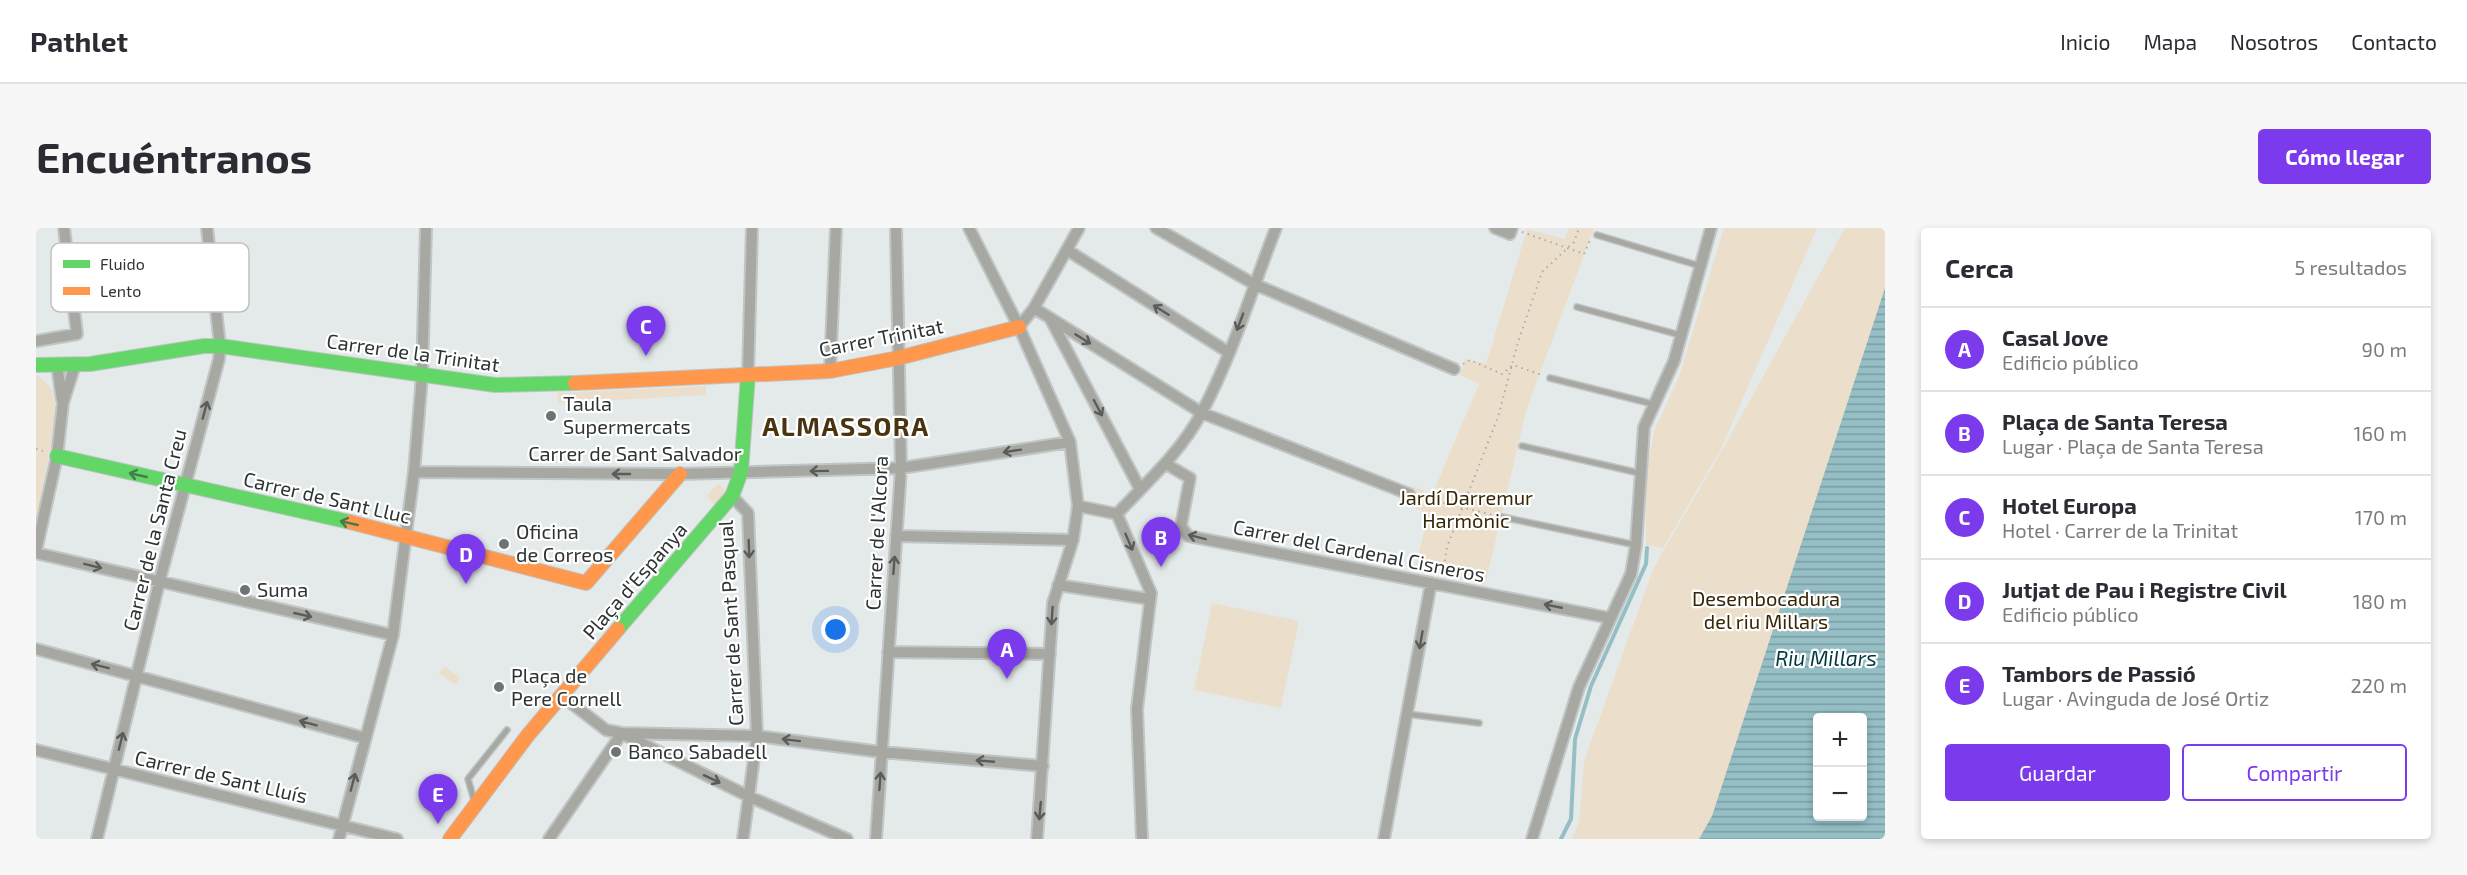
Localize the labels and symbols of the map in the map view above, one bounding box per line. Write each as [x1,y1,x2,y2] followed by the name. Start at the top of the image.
[51,243,249,312] legend
[100,254,145,273] text: Fluido
[100,281,141,300] text: Lento
[1153,303,1170,315] one-way arrow
[626,306,666,356] pin: C
[1233,312,1244,331] one-way arrow
[817,313,945,361] street label: Carrer Trinitat
[325,328,501,376] street label: Carrer de la Trinitat
[1074,334,1091,346] one-way arrow
[563,391,691,438] place label: Taula Supermercats
[1093,399,1104,417] one-way arrow
[200,401,211,420] one-way arrow
[544,409,558,423] marker: Taula Supermercats
[762,410,930,441] district label: ALMASSORA
[117,426,191,633] street label: Carrer de la Santa Creu
[528,441,742,465] street label: Carrer de Sant Salvador
[1003,445,1023,456] one-way arrow
[860,455,892,611] street label: Carrer de l'Alcora
[809,465,829,476] one-way arrow
[241,466,413,528] street label: Carrer de Sant Lluc
[612,468,632,479] one-way arrow
[129,469,148,481] one-way arrow
[1399,485,1533,532] park label: Jardí Darremur Harmònic
[1231,514,1487,586] street label: Carrer del Cardenal Cisneros
[340,516,359,528] one-way arrow
[577,517,692,644] street label: Plaça d'Espanya
[1142,518,1180,567] pin: B
[516,519,613,566] place label: Oficina de Correos
[713,519,747,727] street label: Carrer de Sant Pasqual
[1188,531,1207,543] one-way arrow
[1124,533,1135,551] one-way arrow
[446,534,486,584] pin: D
[497,537,511,551] marker: Oficina de Correos
[744,538,755,558] one-way arrow
[889,556,900,576] one-way arrow
[83,561,102,573] one-way arrow
[257,577,308,601] place label: Suma
[238,583,252,597] marker: Suma
[1692,586,1840,633] park label: Desembocadura del riu Millars
[1544,600,1563,611] one-way arrow
[1047,606,1058,626] one-way arrow
[293,610,312,621] one-way arrow
[821,615,850,644] your location
[988,630,1026,679] pin: A
[1415,630,1426,650] one-way arrow
[1775,645,1877,670] water label: Riu Millars
[91,659,110,671] one-way arrow
[511,663,621,710] place label: Plaça de Pere Cornell
[492,680,506,694] marker: Plaça de Pere Cornell
[299,716,318,728] one-way arrow
[115,732,127,751] one-way arrow
[782,735,802,746] one-way arrow
[628,739,767,763] place label: Banco Sabadell
[133,745,310,808] street label: Carrer de Sant Lluís
[609,745,623,759] marker: Banco Sabadell
[976,755,996,766] one-way arrow
[874,771,885,791] one-way arrow
[348,773,360,792] one-way arrow
[702,773,720,785] one-way arrow
[418,774,458,824] pin: E
[1034,800,1045,820] one-way arrow

